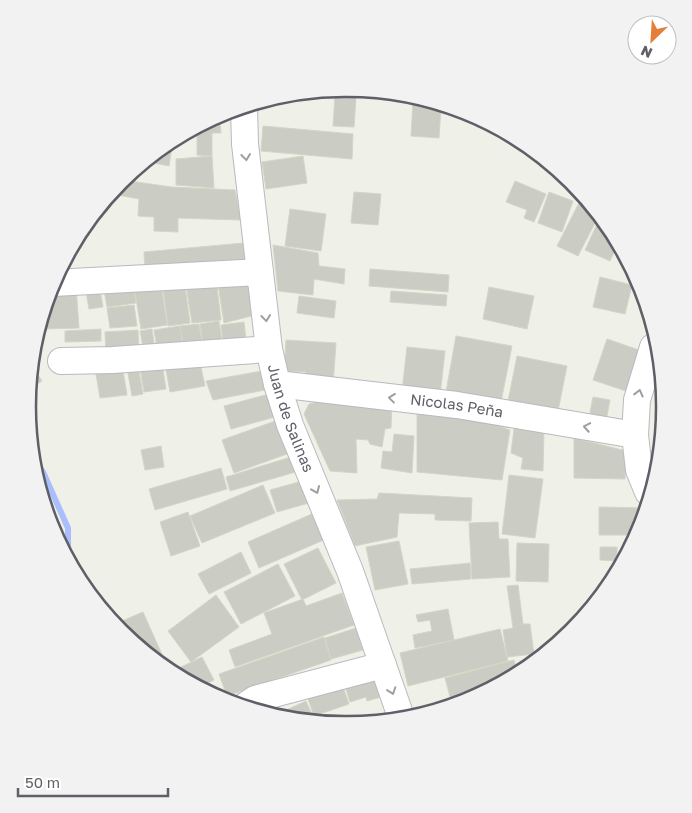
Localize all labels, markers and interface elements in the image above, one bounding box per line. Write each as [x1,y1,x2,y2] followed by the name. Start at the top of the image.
[627,15,677,65] north arrow
[638,42,655,62] text: N
[240,153,251,161] one-way arrow
[260,315,271,323] one-way arrow
[265,362,318,475] street label: Juan de Salinas
[633,388,644,397] one-way arrow
[409,390,505,421] street label: Nicolas Peña
[388,393,396,403] one-way arrow
[583,423,591,433] one-way arrow
[309,485,320,494] one-way arrow
[386,687,396,695] one-way arrow
[18,766,168,798] scale bar
[25,773,60,791] text: 50 m

